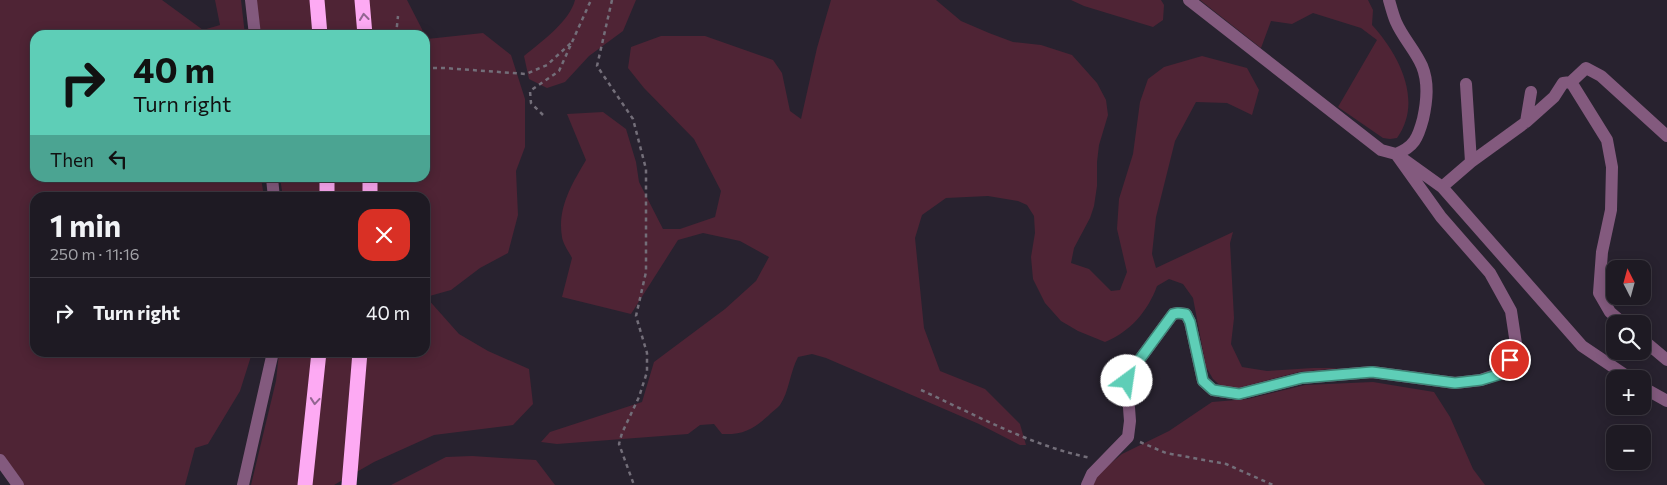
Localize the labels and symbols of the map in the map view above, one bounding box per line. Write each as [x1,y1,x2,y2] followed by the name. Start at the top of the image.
[359,13,370,21] one-way arrow
[1606,260,1651,305] north arrow
[1489,339,1531,381] pin
[1100,354,1152,406] position arrow
[309,397,320,405] one-way arrow

